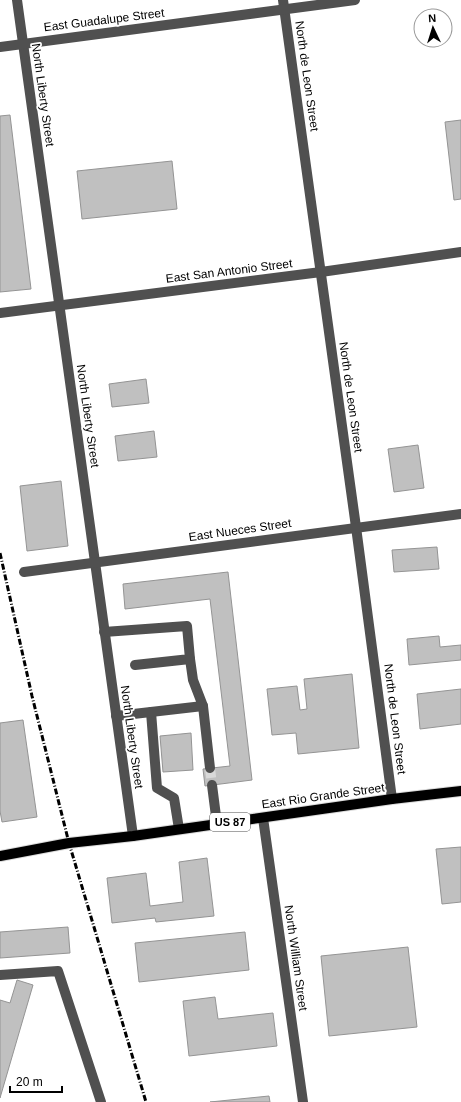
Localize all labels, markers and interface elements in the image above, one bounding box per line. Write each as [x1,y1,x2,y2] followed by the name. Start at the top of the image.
[43,6,166,34] street label: East Guadalupe Street
[413,8,453,48] north arrow
[428,12,437,24] text: N
[292,20,322,133] street label: North de Leon Street
[29,43,57,148] street label: North Liberty Street
[165,256,294,286] street label: East San Antonio Street
[336,341,366,454] street label: North de Leon Street
[74,364,102,469] street label: North Liberty Street
[188,516,293,544] street label: East Nueces Street
[381,663,409,776] street label: North de Leon Street
[118,685,146,790] street label: North Liberty Street
[261,780,386,812] street label: East Rio Grande Street
[210,813,250,831] road number: US 87
[282,904,310,1012] street label: North William Street
[10,1068,62,1094] scale bar
[16,1075,43,1089] text: 20 m

